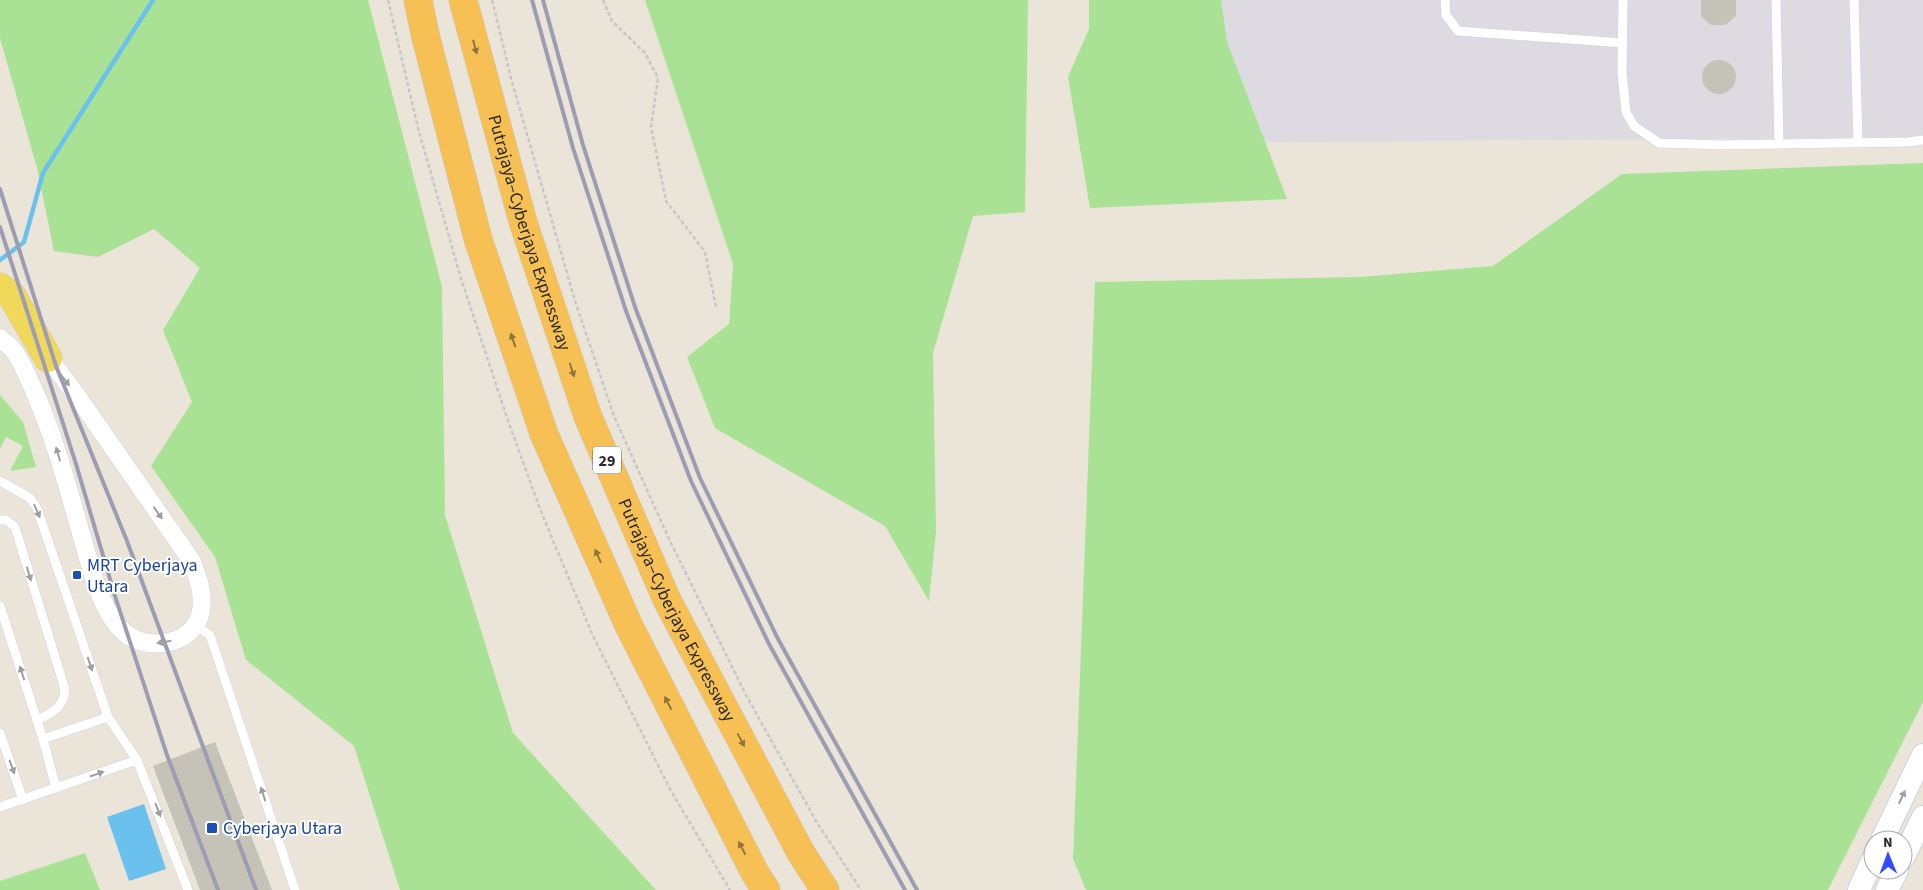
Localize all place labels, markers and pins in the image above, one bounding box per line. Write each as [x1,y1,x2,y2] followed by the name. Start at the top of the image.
[87,553,198,599] place label: MRT Cyberjaya Utara
[71,569,83,581] marker: MRT Cyberjaya Utara
[223,816,342,841] place label: Cyberjaya Utara
[205,821,219,835] marker: Cyberjaya Utara

